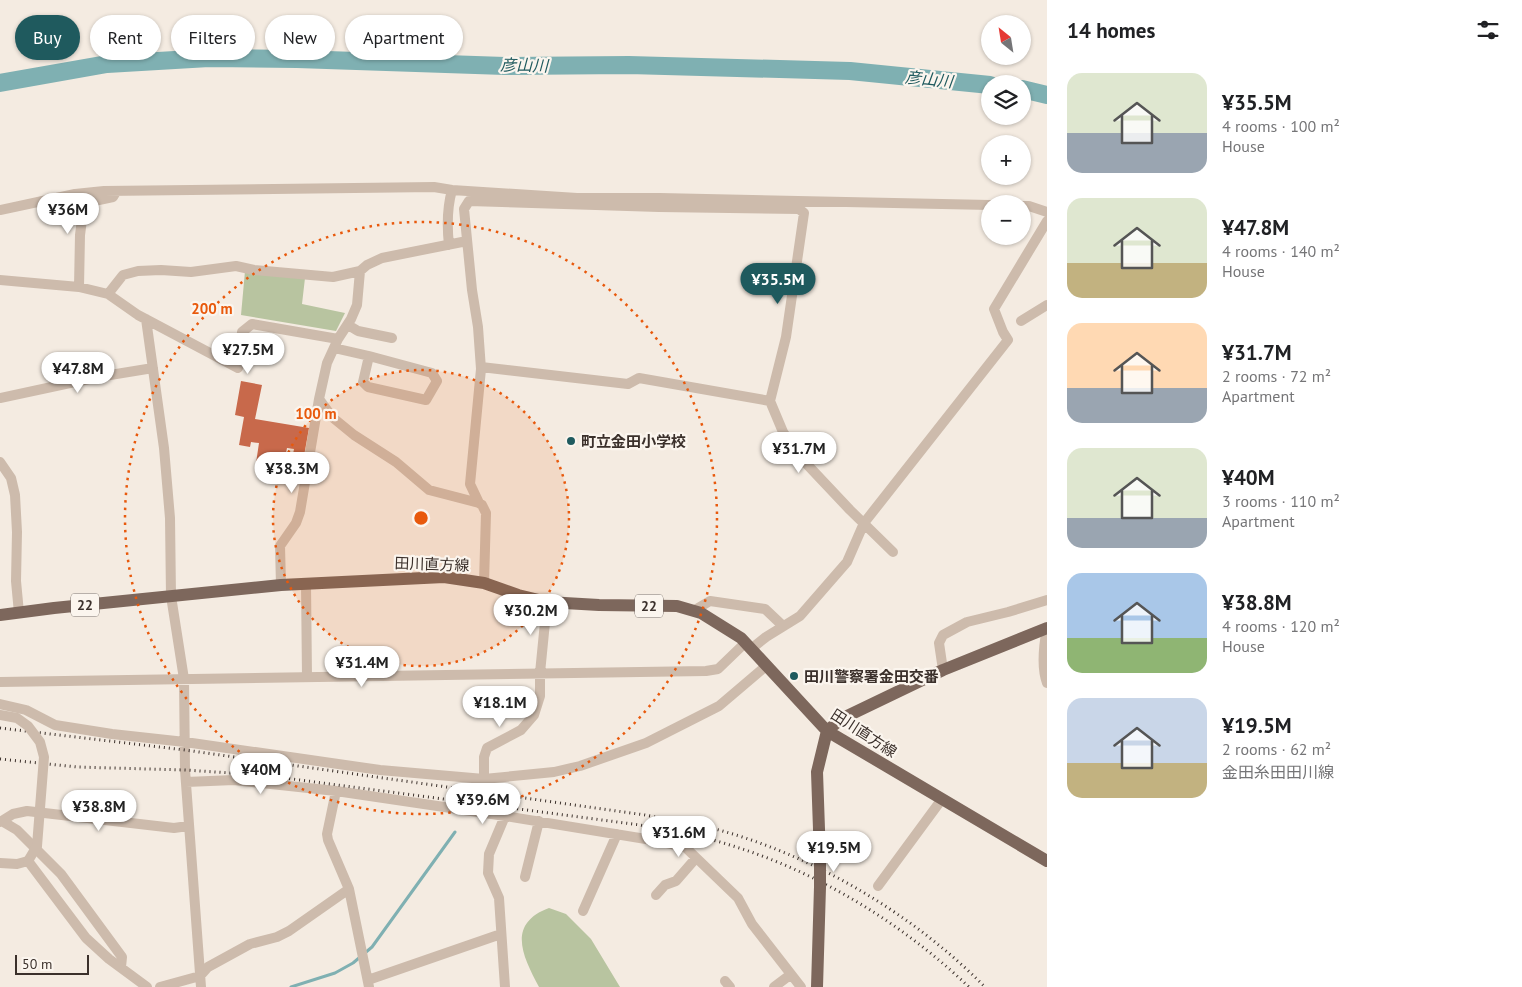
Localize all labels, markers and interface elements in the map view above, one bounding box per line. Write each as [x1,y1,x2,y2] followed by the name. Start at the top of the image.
[15,15,80,60] chip: Buy
[90,15,161,60] chip: Rent
[171,15,255,60] chip: Filters
[265,15,335,60] chip: New
[345,15,463,60] chip: Apartment
[981,15,1031,65] north arrow
[981,15,1031,245] map controls
[1474,16,1502,44] icon: filters
[1067,17,1155,44] text: 14 homes
[500,55,550,75] water label: 彦山川
[904,67,956,92] water label: 彦山川
[981,75,1031,125] button: layers
[1222,89,1292,116] text: ¥35.5M
[1107,93,1167,153] icon: home
[1222,116,1340,136] text: 4 rooms · 100 m²
[981,135,1031,185] button: +
[1222,136,1265,156] text: House
[38,192,98,235] pin: ¥36M
[981,195,1031,245] button: −
[48,199,88,219] text: ¥36M
[1222,214,1289,241] text: ¥47.8M
[1107,218,1167,278] icon: home
[1222,241,1340,261] text: 4 rooms · 140 m²
[1222,261,1265,281] text: House
[737,262,819,305] pin: ¥35.5M
[751,269,805,289] text: ¥35.5M
[191,299,233,318] text: 200 m
[207,332,289,375] pin: ¥27.5M
[222,339,274,359] text: ¥27.5M
[1222,339,1292,366] text: ¥31.7M
[1107,343,1167,403] icon: home
[37,352,119,394] pin: ¥47.8M
[52,358,104,378] text: ¥47.8M
[1222,366,1331,386] text: 2 rooms · 72 m²
[1222,386,1295,406] text: Apartment
[295,404,337,423] text: 100 m
[581,432,686,451] place label: 町立金田小学校
[758,432,840,474] pin: ¥31.7M
[565,435,577,447] marker: 町立金田小学校
[772,438,826,458] text: ¥31.7M
[251,452,333,494] pin: ¥38.3M
[265,458,319,478] text: ¥38.3M
[1222,464,1275,491] text: ¥40M
[1107,468,1167,528] icon: home
[1222,491,1340,511] text: 3 rooms · 110 m²
[412,509,430,527] centre of rings
[1222,511,1295,531] text: Apartment
[394,553,470,575] street label: 田川直方線
[1222,589,1292,616] text: ¥38.8M
[1107,593,1167,653] icon: home
[71,594,99,616] road number: 22
[490,594,572,636] pin: ¥30.2M
[635,594,663,618] road number: 22
[504,600,558,620] text: ¥30.2M
[1222,616,1340,636] text: 4 rooms · 120 m²
[1222,636,1265,656] text: House
[321,646,403,688] pin: ¥31.4M
[335,652,389,672] text: ¥31.4M
[804,667,939,686] place label: 田川警察署金田交番
[788,670,800,682] marker: 田川警察署金田交番
[459,686,541,728] pin: ¥18.1M
[473,692,527,712] text: ¥18.1M
[827,705,901,761] street label: 田川直方線
[1222,712,1292,739] text: ¥19.5M
[1107,718,1167,778] icon: home
[1222,739,1331,759] text: 2 rooms · 62 m²
[231,752,291,795] pin: ¥40M
[241,759,281,779] text: ¥40M
[1222,762,1334,782] text: 金田糸田田川線
[442,782,524,825] pin: ¥39.6M
[456,789,510,809] text: ¥39.6M
[58,790,140,832] pin: ¥38.8M
[72,796,126,816] text: ¥38.8M
[638,816,720,858] pin: ¥31.6M
[652,822,706,842] text: ¥31.6M
[793,830,875,873] pin: ¥19.5M
[807,837,861,857] text: ¥19.5M
[15,952,89,975] scale bar
[22,955,52,973] text: 50 m

